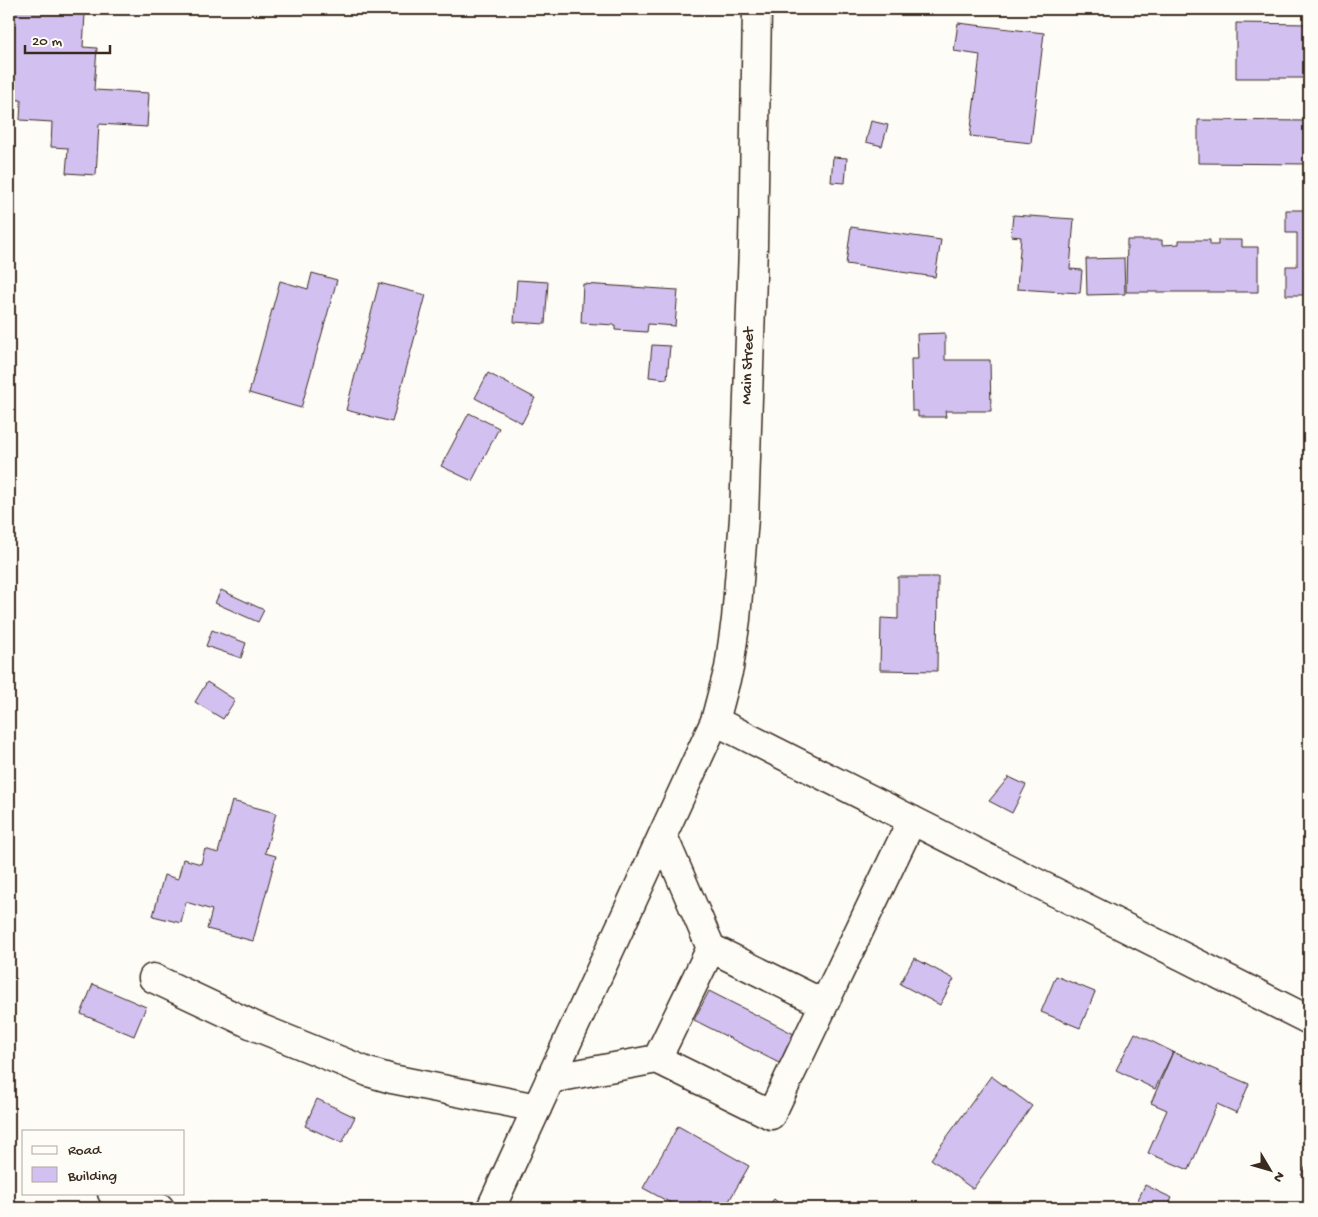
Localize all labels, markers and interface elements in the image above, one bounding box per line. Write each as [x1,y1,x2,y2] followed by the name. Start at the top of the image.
[25,22,110,54] scale bar
[32,33,62,51] text: 20 m
[738,325,760,405] street label: Main Street
[22,1130,185,1194] legend
[68,1142,102,1160] text: Road
[1246,1144,1296,1194] north arrow
[67,1168,117,1186] text: Building
[1269,1168,1288,1185] text: N

